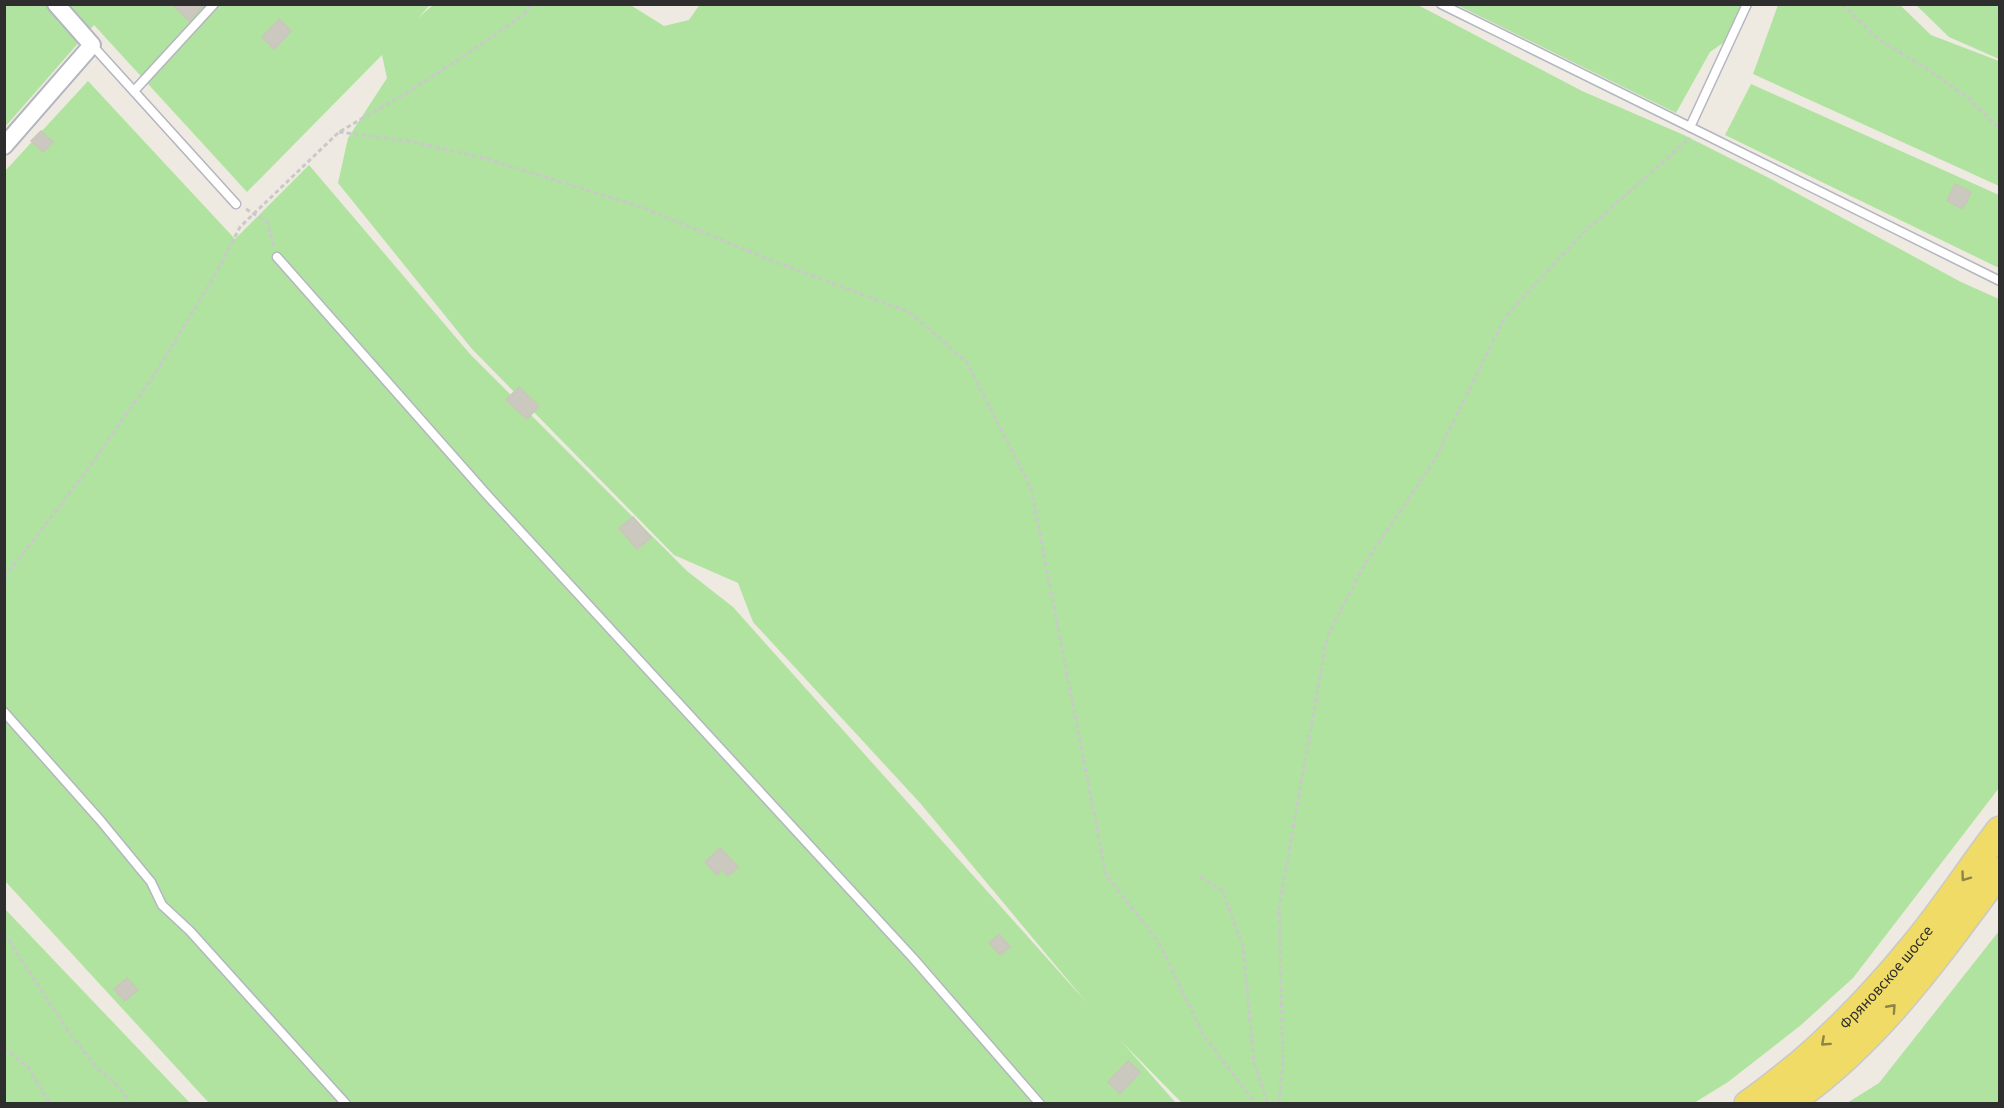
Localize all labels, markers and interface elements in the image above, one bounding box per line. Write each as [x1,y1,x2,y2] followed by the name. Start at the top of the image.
[1961,870,1972,881] one-way arrow
[1835,921,1938,1034] street label: Фряновское шоссе
[1885,1005,1896,1015] one-way arrow
[1822,1034,1833,1045] one-way arrow

